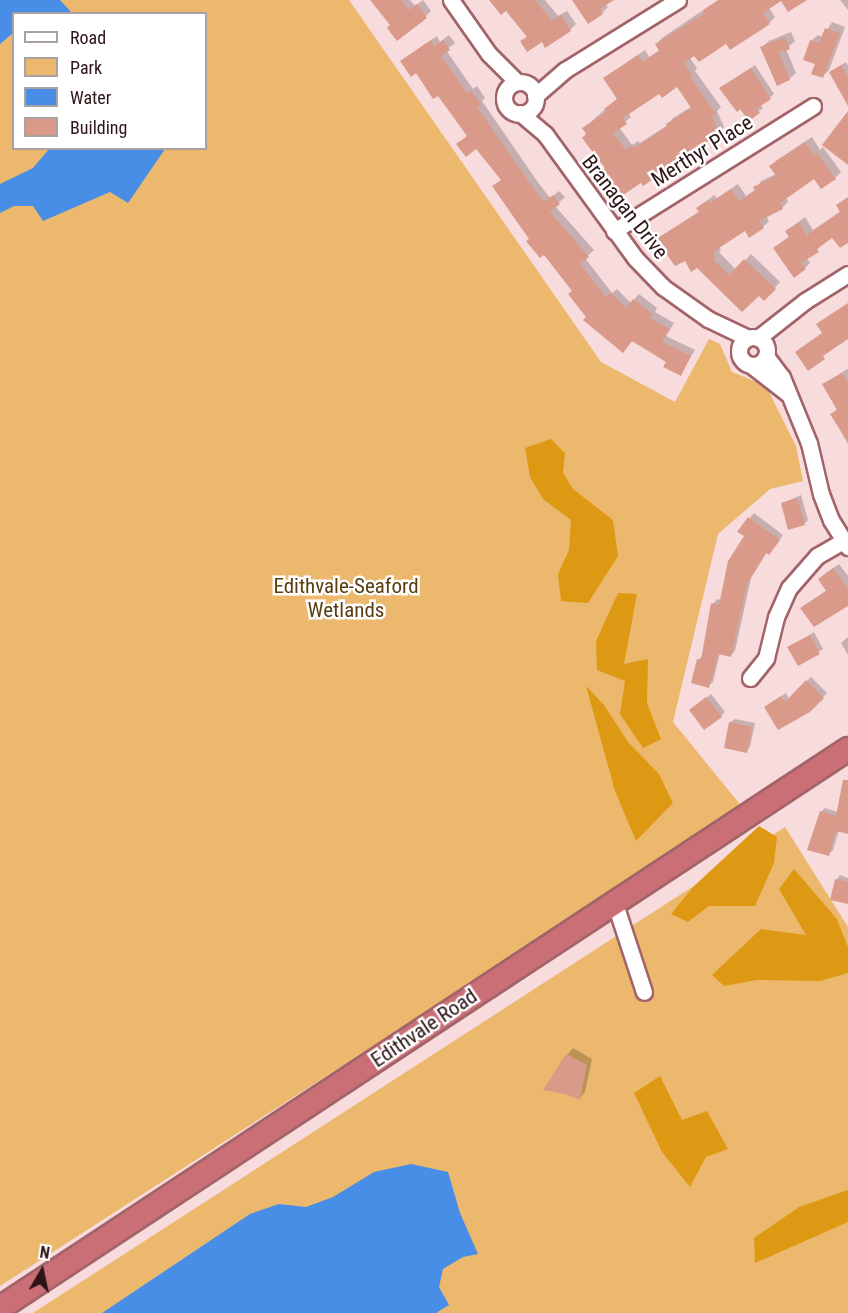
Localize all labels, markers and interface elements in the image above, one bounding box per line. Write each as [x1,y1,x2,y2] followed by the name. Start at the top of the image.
[12,12,207,150] legend
[70,27,106,48] text: Road
[70,57,102,78] text: Park
[70,87,111,108] text: Water
[647,110,757,192] street label: Merthyr Place
[70,117,127,138] text: Building
[577,150,673,264] street label: Branagan Drive
[273,573,419,623] park label: Edithvale-Seaford Wetlands
[366,983,482,1073] street label: Edithvale Road
[12,1241,72,1301] north arrow
[39,1243,51,1263] text: N

